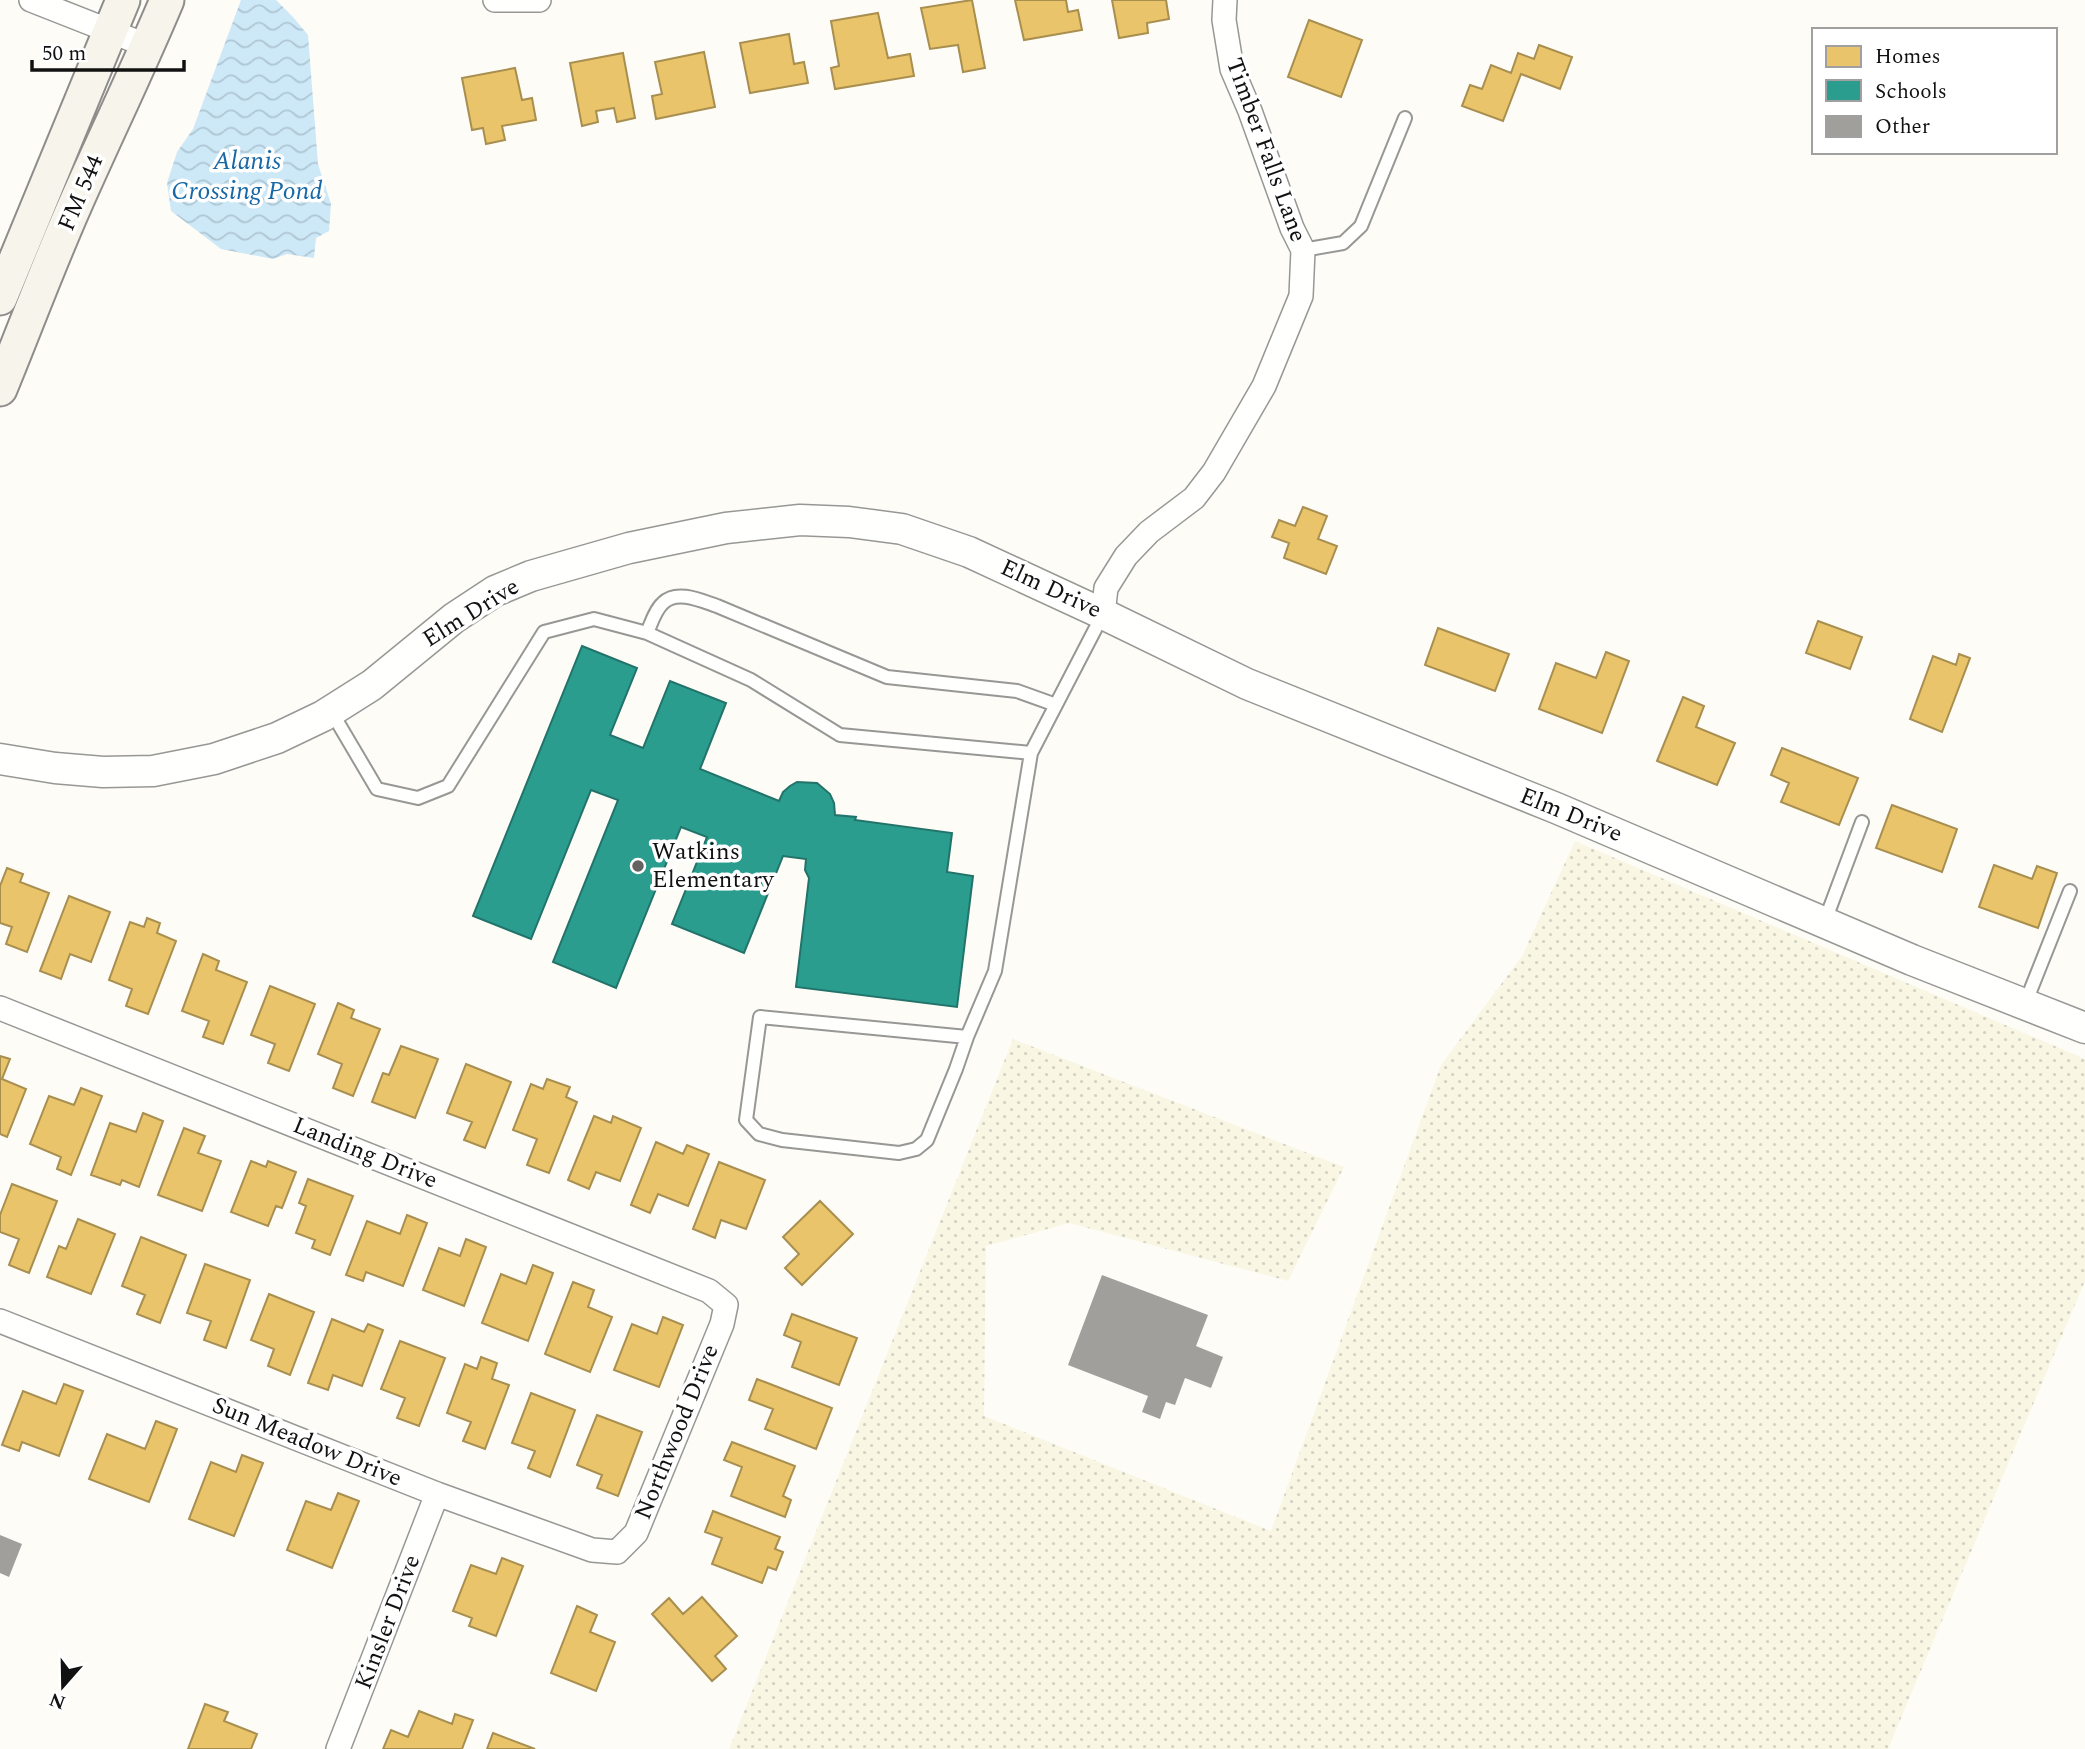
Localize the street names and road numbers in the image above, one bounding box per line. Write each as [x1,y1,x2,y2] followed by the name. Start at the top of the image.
[1216,53,1316,247] street label: Timber Falls Lane
[49,149,113,237] street label: FM 544
[994,550,1108,628] street label: Elm Drive
[416,569,526,657] street label: Elm Drive
[1514,778,1628,852] street label: Elm Drive
[287,1108,443,1198] street label: Landing Drive
[625,1339,729,1525] street label: Northwood Drive
[207,1387,407,1497] street label: Sun Meadow Drive
[346,1549,430,1695] street label: Kinsler Drive

